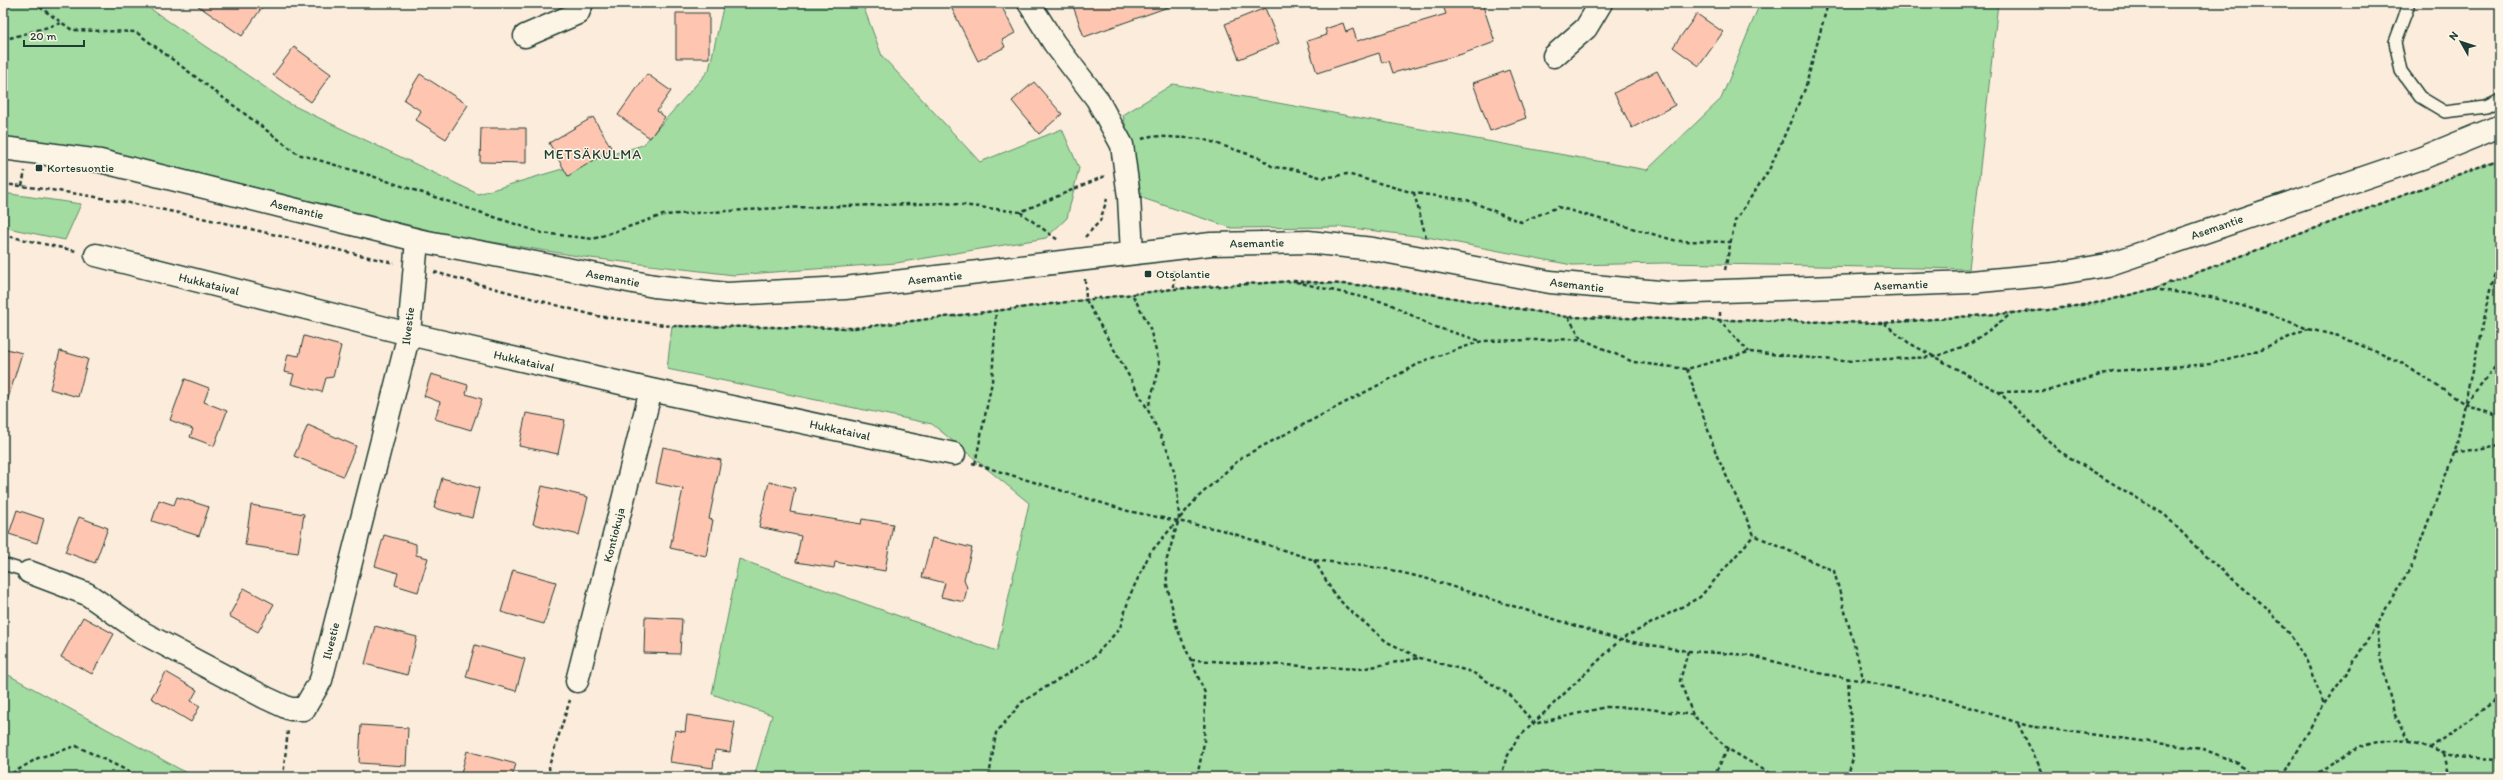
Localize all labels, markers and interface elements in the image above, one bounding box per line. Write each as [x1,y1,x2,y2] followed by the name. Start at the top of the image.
[24,22,84,48] scale bar
[2441,22,2481,62] north arrow
[30,29,57,43] text: 20 m
[2446,29,2461,43] text: N
[544,146,642,163] district label: METSÄKULMA
[47,161,114,175] place label: Kortesuontie
[34,163,44,173] marker: Kortesuontie
[269,196,325,222] street label: Asemantie
[2189,211,2245,242] street label: Asemantie
[1230,236,1285,250] street label: Asemantie
[585,266,641,290] street label: Asemantie
[1156,267,1210,281] place label: Otsolantie
[907,268,963,288] street label: Asemantie
[1143,269,1153,279] marker: Otsolantie
[177,270,241,298] street label: Hukkataival
[1549,275,1605,295] street label: Asemantie
[1874,277,1929,293] street label: Asemantie
[399,306,417,346] street label: Ilvestie
[492,347,556,375] street label: Hukkataival
[808,417,872,443] street label: Hukkataival
[600,506,628,564] street label: Kontiokuja
[320,621,342,661] street label: Ilvestie

